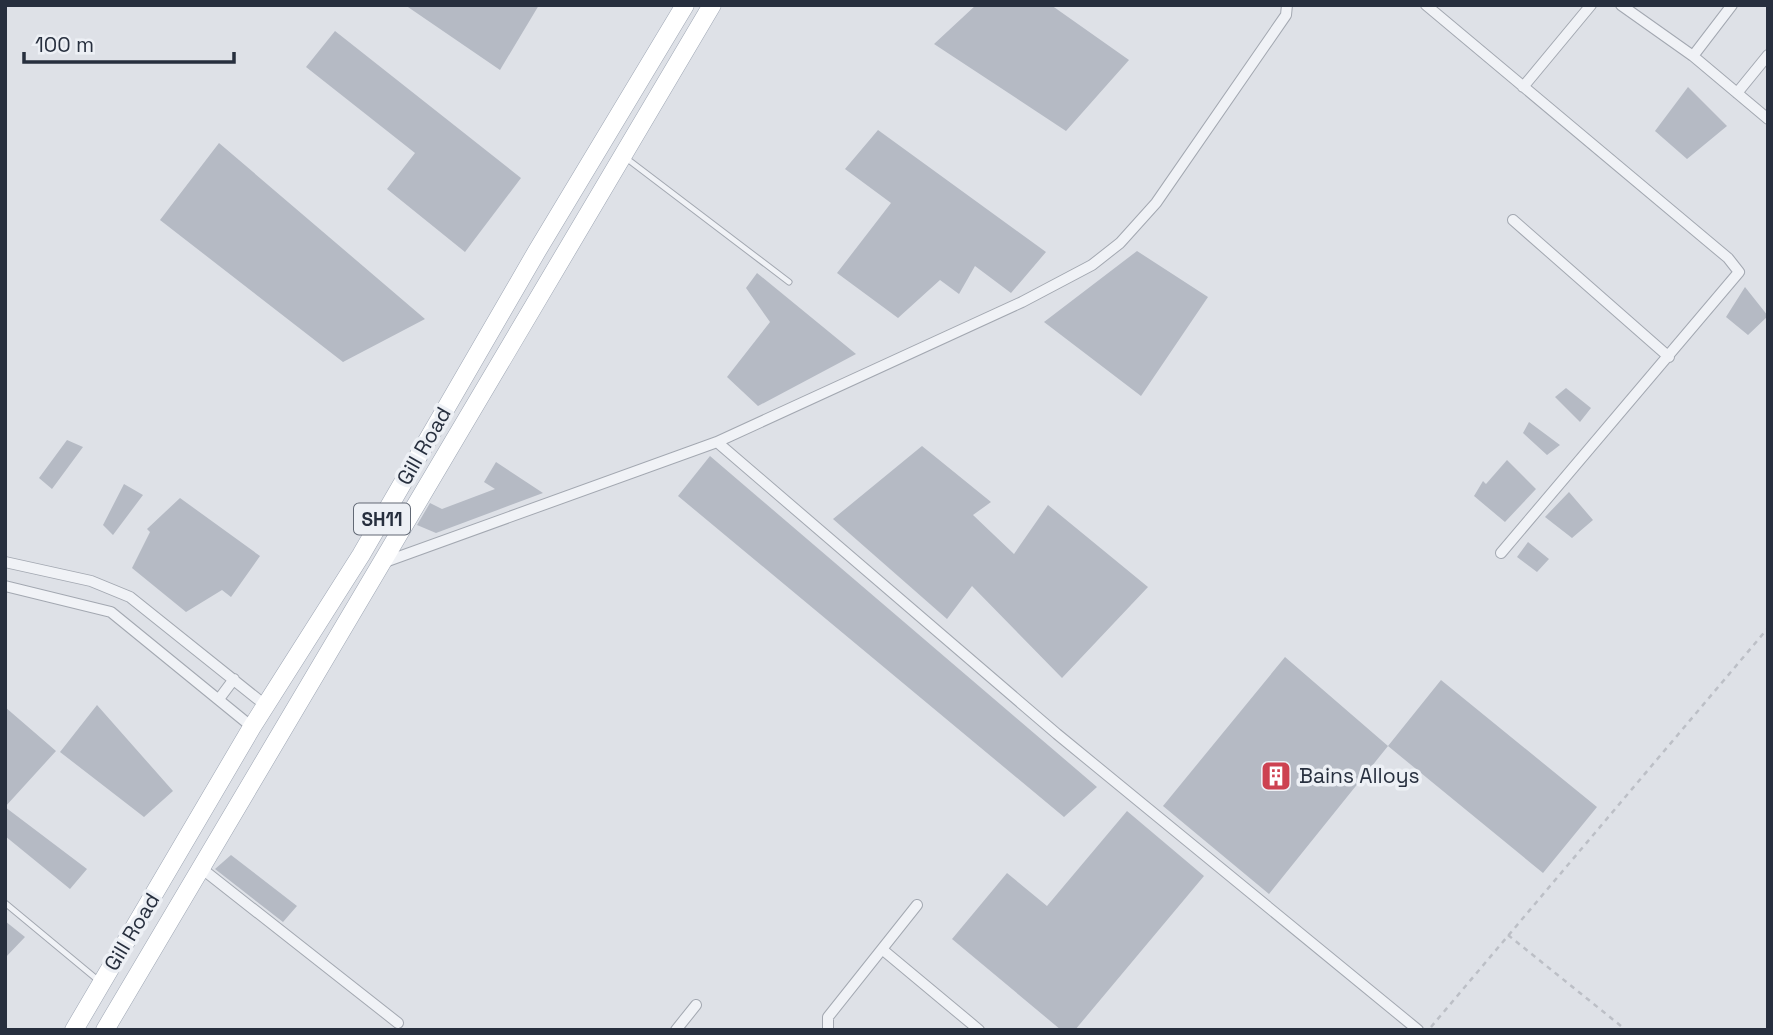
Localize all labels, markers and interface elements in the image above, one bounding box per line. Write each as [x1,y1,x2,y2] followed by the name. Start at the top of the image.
[24,21,234,65] scale bar
[35,31,94,58] text: 100 m
[390,402,457,490] street label: Gill Road
[354,504,410,534] road number: SH11
[1259,759,1293,793] building icon: Bains Alloys
[1299,762,1420,789] place label: Bains Alloys
[98,888,165,976] street label: Gill Road

